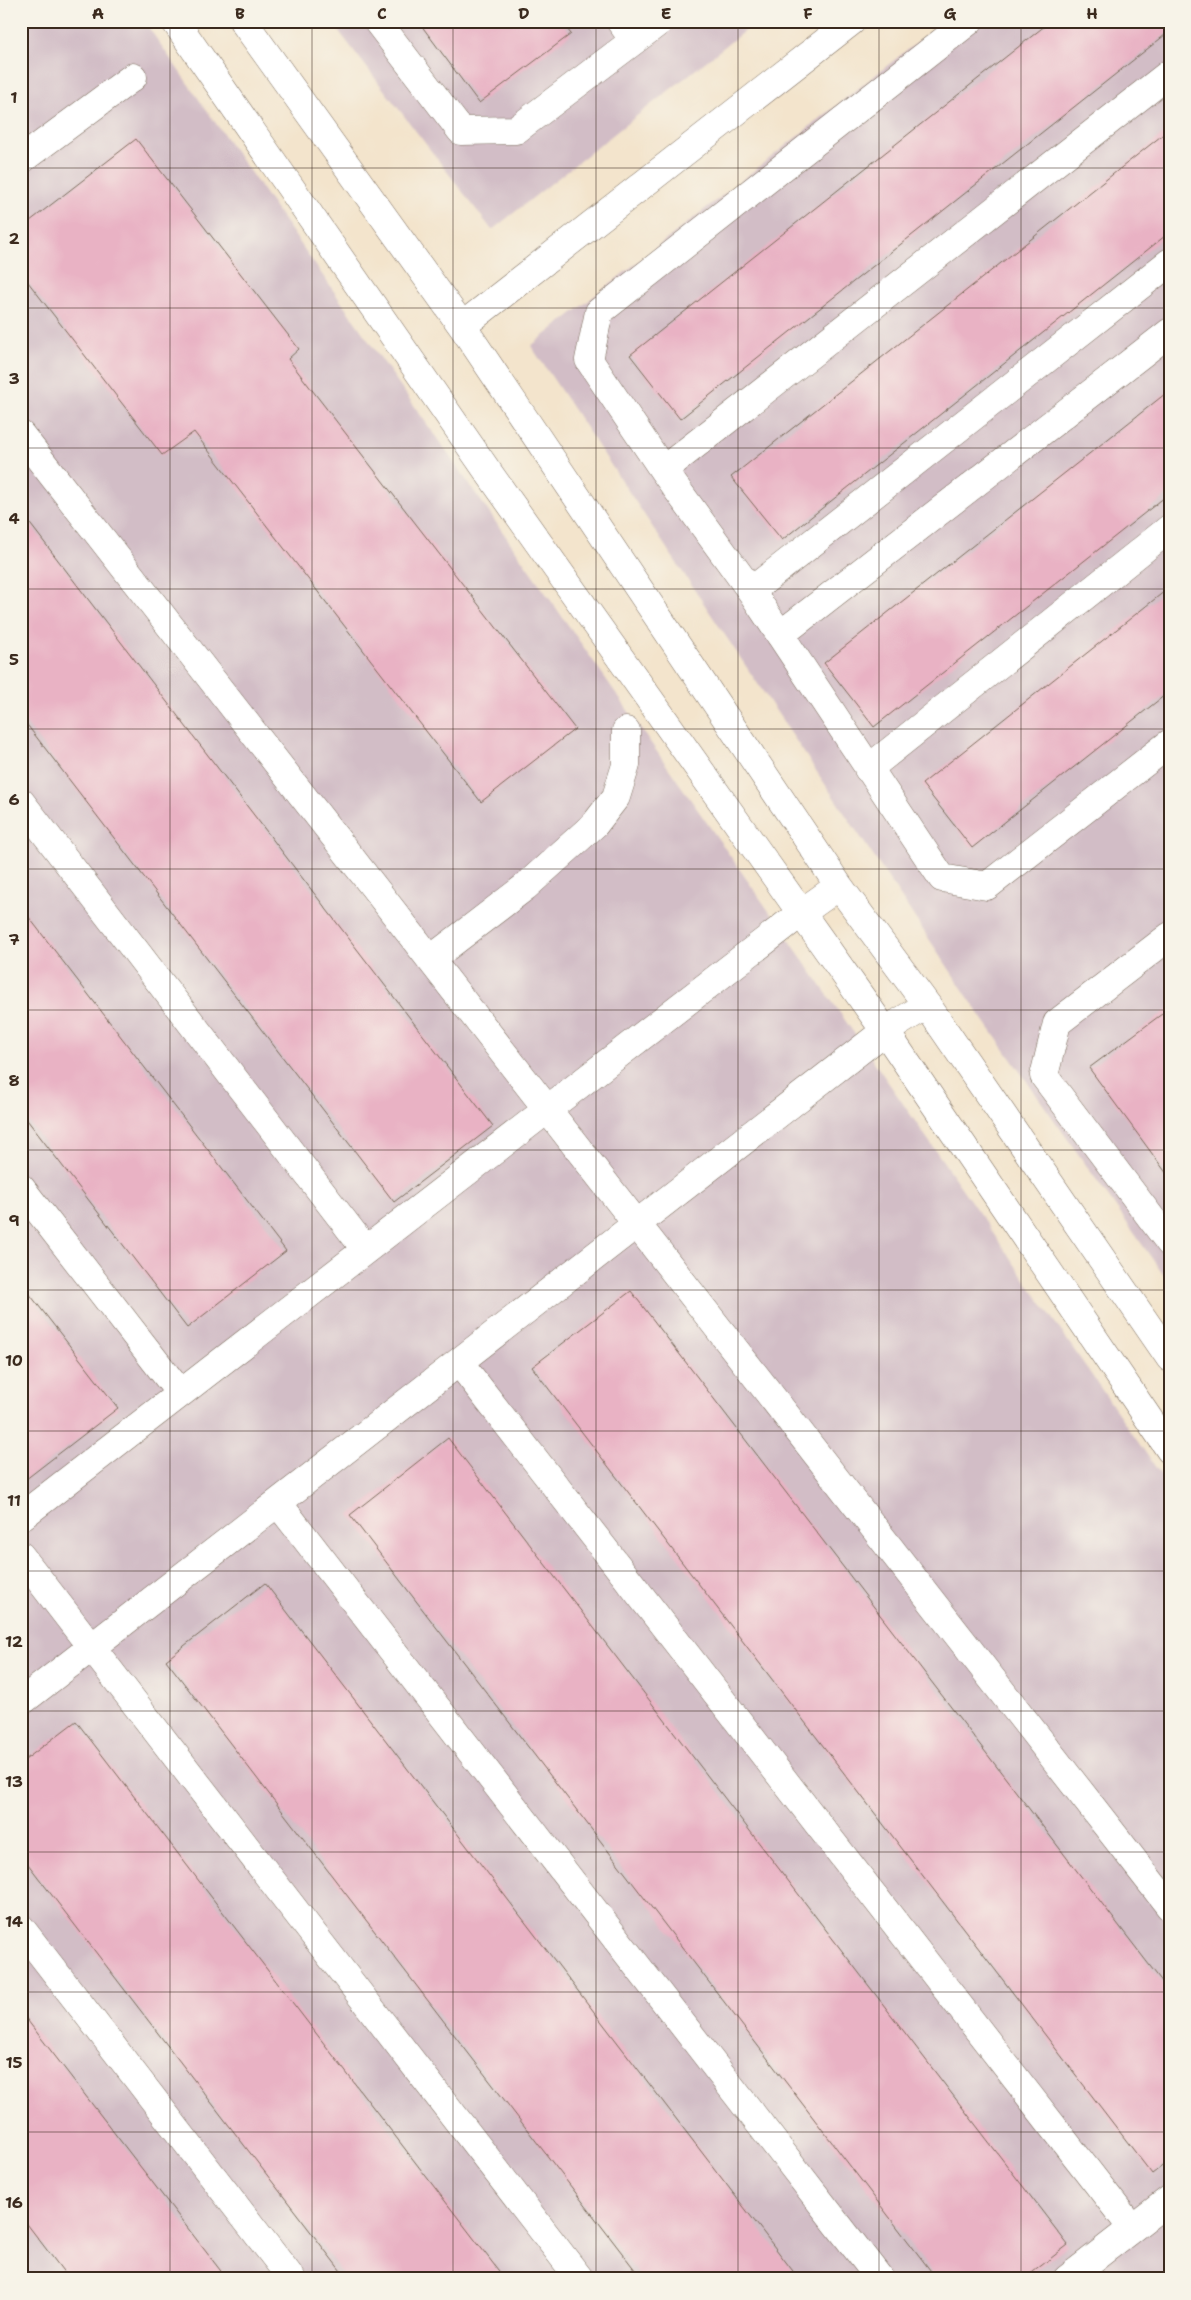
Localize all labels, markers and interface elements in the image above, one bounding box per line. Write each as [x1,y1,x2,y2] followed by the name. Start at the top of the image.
[92,3,104,24] text: A
[235,3,245,24] text: B
[377,3,387,24] text: C
[518,3,530,24] text: D
[661,3,671,24] text: E
[803,3,813,24] text: F
[944,3,957,24] text: G
[1086,3,1098,24] text: H
[10,87,18,108] text: 1
[8,228,20,249] text: 2
[8,368,20,389] text: 3
[8,508,20,529] text: 4
[9,649,19,670] text: 5
[8,789,20,810] text: 6
[8,929,20,950] text: 7
[8,1070,20,1091] text: 8
[8,1210,20,1231] text: 9
[5,1350,23,1371] text: 10
[7,1490,21,1511] text: 11
[5,1631,23,1652] text: 12
[5,1771,23,1792] text: 13
[5,1911,23,1932] text: 14
[5,2052,23,2073] text: 15
[5,2192,23,2213] text: 16

